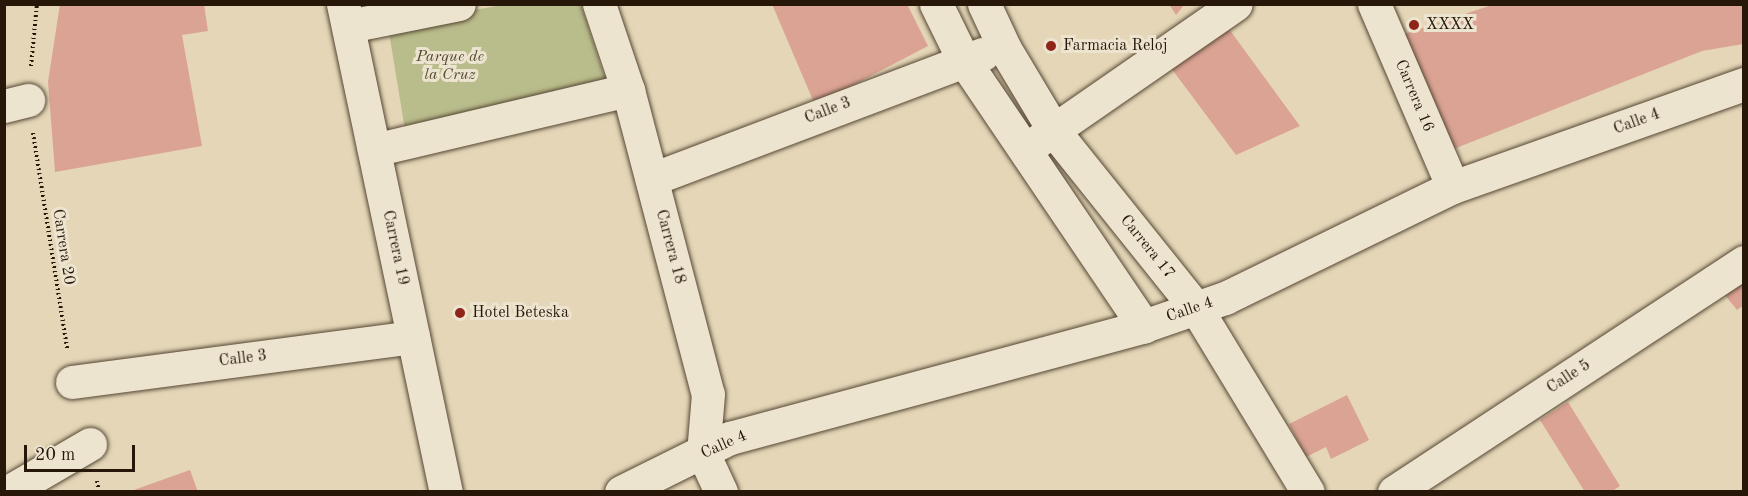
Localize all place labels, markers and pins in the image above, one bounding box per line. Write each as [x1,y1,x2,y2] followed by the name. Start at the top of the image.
[1426,15,1474,35] place label: XXXX
[1407,18,1421,32] marker: XXXX
[1063,36,1168,56] place label: Farmacia Reloj
[1044,39,1058,53] marker: Farmacia Reloj
[472,303,569,323] place label: Hotel Beteska
[453,306,467,320] marker: Hotel Beteska

